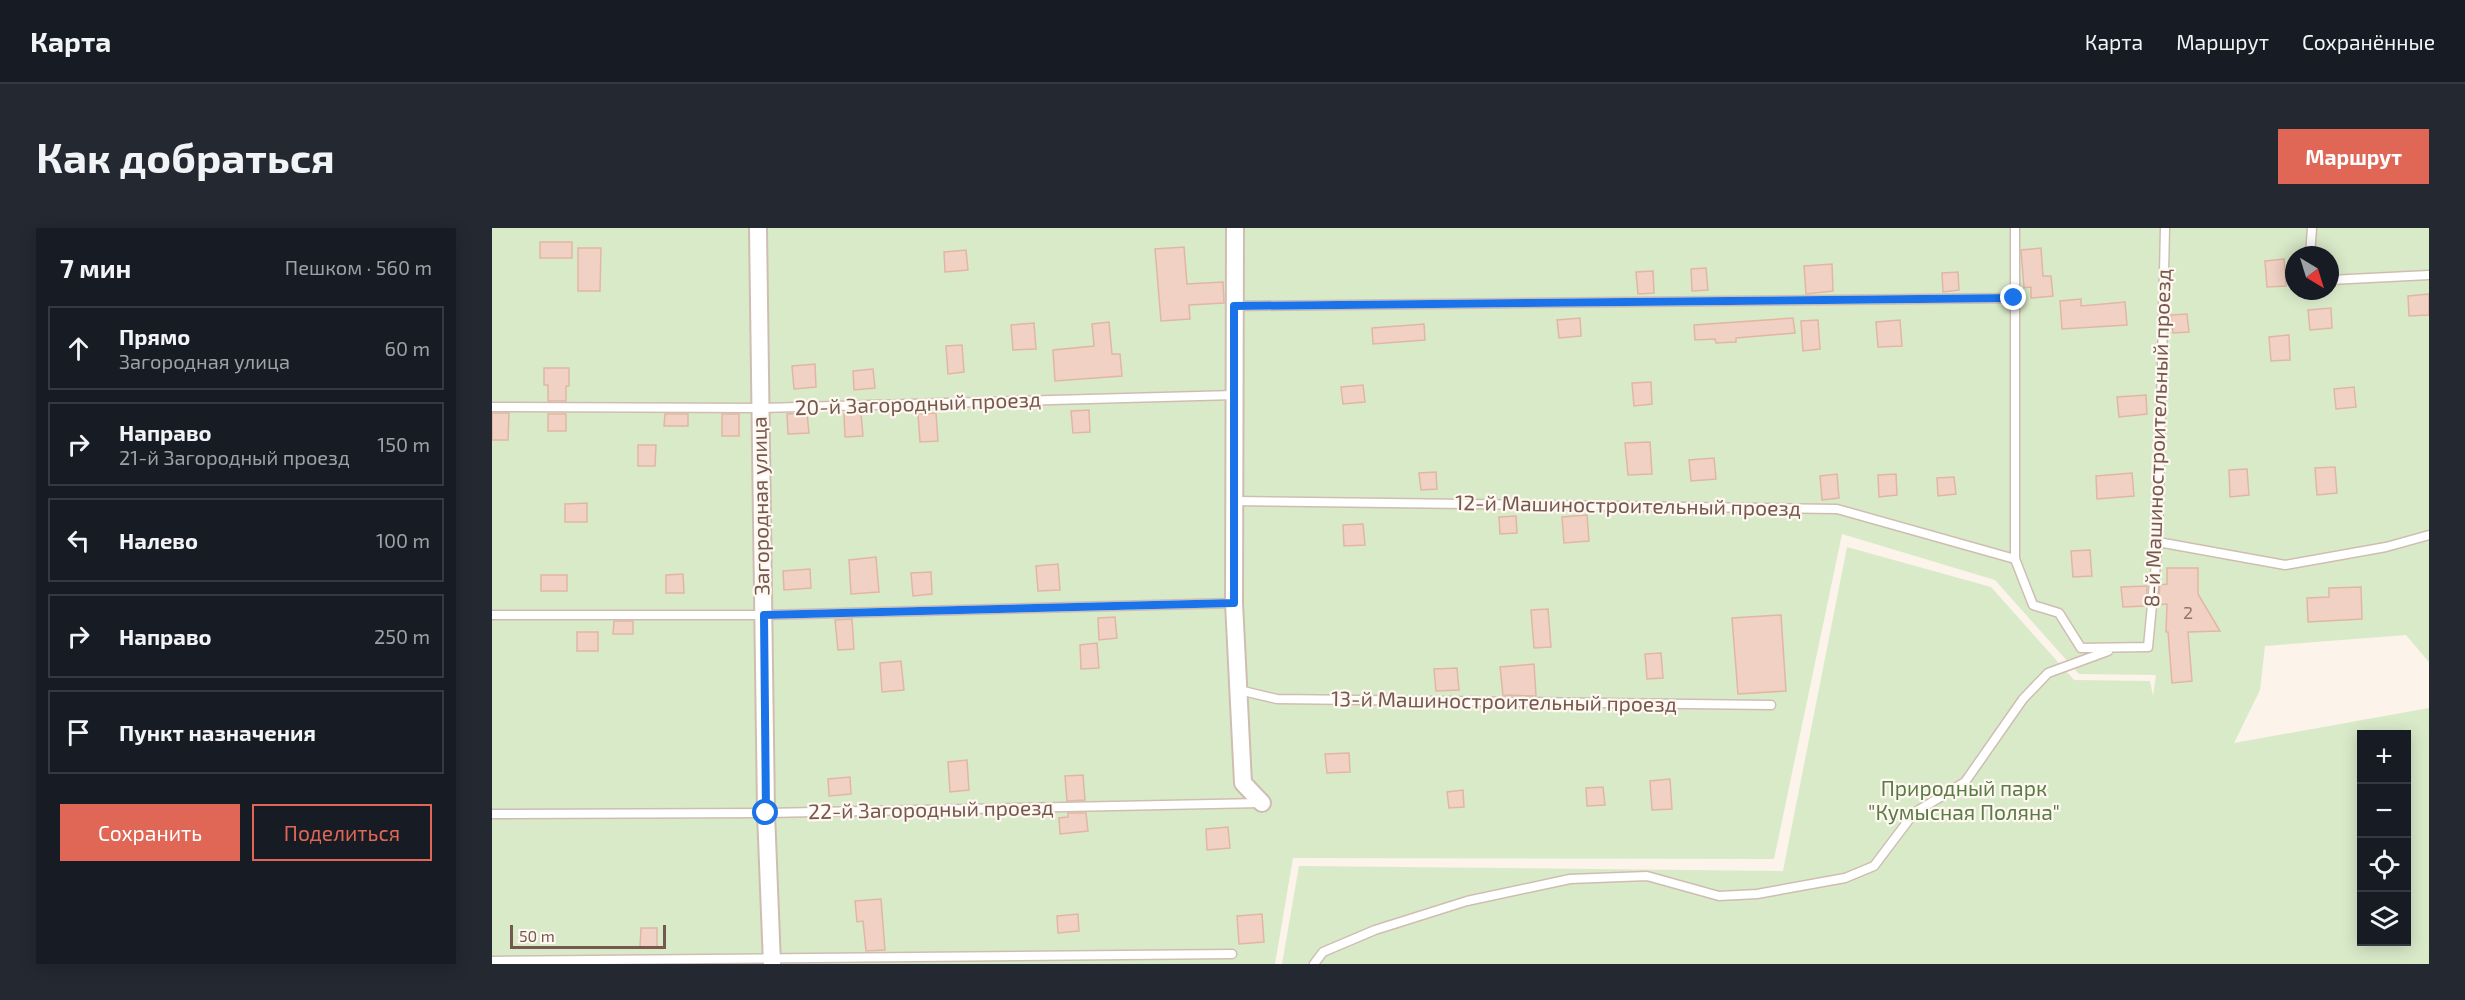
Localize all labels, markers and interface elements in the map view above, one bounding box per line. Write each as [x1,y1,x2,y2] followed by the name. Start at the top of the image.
[30,24,111,58] text: Карта
[2085,29,2143,54] text: Карта
[2176,29,2269,54] text: Маршрут
[2302,29,2435,54] text: Сохранённые
[2278,129,2429,184] button: Маршрут
[36,131,335,181] text: Как добраться
[2285,246,2339,300] north arrow
[60,252,131,283] text: 7 мин
[285,255,432,279] text: Пешком · 560 m
[2138,268,2175,608] street label: 8-й Машиностроительный проезд
[2000,284,2026,310] route end
[119,323,190,349] text: Прямо
[62,332,95,365] icon: ahead
[385,336,430,360] text: 60 m
[119,349,290,373] text: Загородная улица
[794,386,1042,419] street label: 20-й Загородный проезд
[745,416,775,596] street label: Загородная улица
[119,419,212,445] text: Направо
[62,428,95,461] icon: right
[377,432,430,456] text: 150 m
[119,445,350,469] text: 21-й Загородный проезд
[1455,489,1801,520] street label: 12-й Машиностроительный проезд
[62,524,95,557] icon: left
[119,527,198,553] text: Налево
[376,528,430,552] text: 100 m
[2183,601,2193,623] house number: 2
[62,620,95,653] icon: right
[119,623,212,649] text: Направо
[374,624,430,648] text: 250 m
[1331,685,1677,716] street label: 13-й Машиностроительный проезд
[62,716,95,749] icon: arrive
[119,719,316,745] text: Пункт назначения
[2357,730,2411,946] map controls
[2357,730,2411,784] button: +
[1868,775,2060,825] park label: Природный парк "Кумысная Поляна"
[2357,784,2411,838] button: −
[808,794,1054,823] street label: 22-й Загородный проезд
[752,799,778,825] route start
[60,804,240,861] button: Сохранить
[252,804,432,861] button: Поделиться
[2357,838,2411,892] button: locate
[2357,892,2411,946] button: layers
[510,922,666,950] scale bar
[519,926,555,945] text: 50 m

